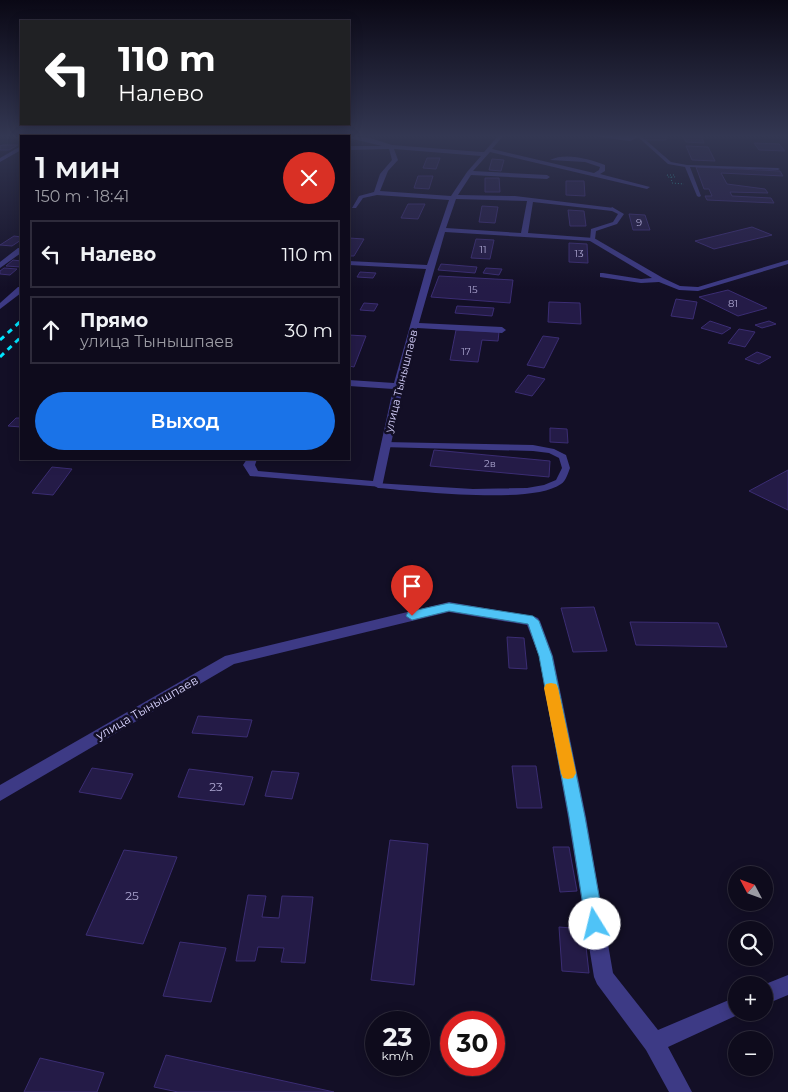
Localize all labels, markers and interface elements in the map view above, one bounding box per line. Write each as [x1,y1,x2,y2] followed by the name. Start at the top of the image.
[118,37,216,80] text: 110 m
[35,40,100,105] icon: left
[118,80,204,107] text: Налево
[35,149,121,186] text: 1 мин
[283,152,335,204] button: close
[35,187,129,206] text: 150 m · 18:41
[636,216,642,229] house number: 9
[37,240,65,268] icon: left
[80,243,156,266] text: Налево
[282,243,333,266] text: 110 m
[479,243,487,256] house number: 11
[574,247,584,260] house number: 13
[468,283,478,296] house number: 15
[728,297,738,310] house number: 81
[80,309,148,332] text: Прямо
[37,316,65,344] icon: ahead
[285,319,333,342] text: 30 m
[381,328,421,435] street label: улица Тынышпаев
[80,332,234,351] text: улица Тынышпаев
[461,345,471,358] house number: 17
[35,392,335,450] button: Выход
[484,457,496,470] house number: 2в
[391,565,433,616] pin
[398,572,426,600] icon: arrive
[92,672,200,743] street label: улица Тынышпаев
[209,779,223,794] house number: 23
[728,866,772,911] north arrow
[728,866,773,1076] map controls
[125,888,139,903] house number: 25
[568,897,620,949] position arrow
[728,921,773,966] button: search
[728,976,773,1021] button: +
[440,1011,505,1076] speed limit sign: 30
[383,1022,412,1052] text: 23
[728,1031,773,1076] button: −
[381,1048,414,1063] text: km/h

